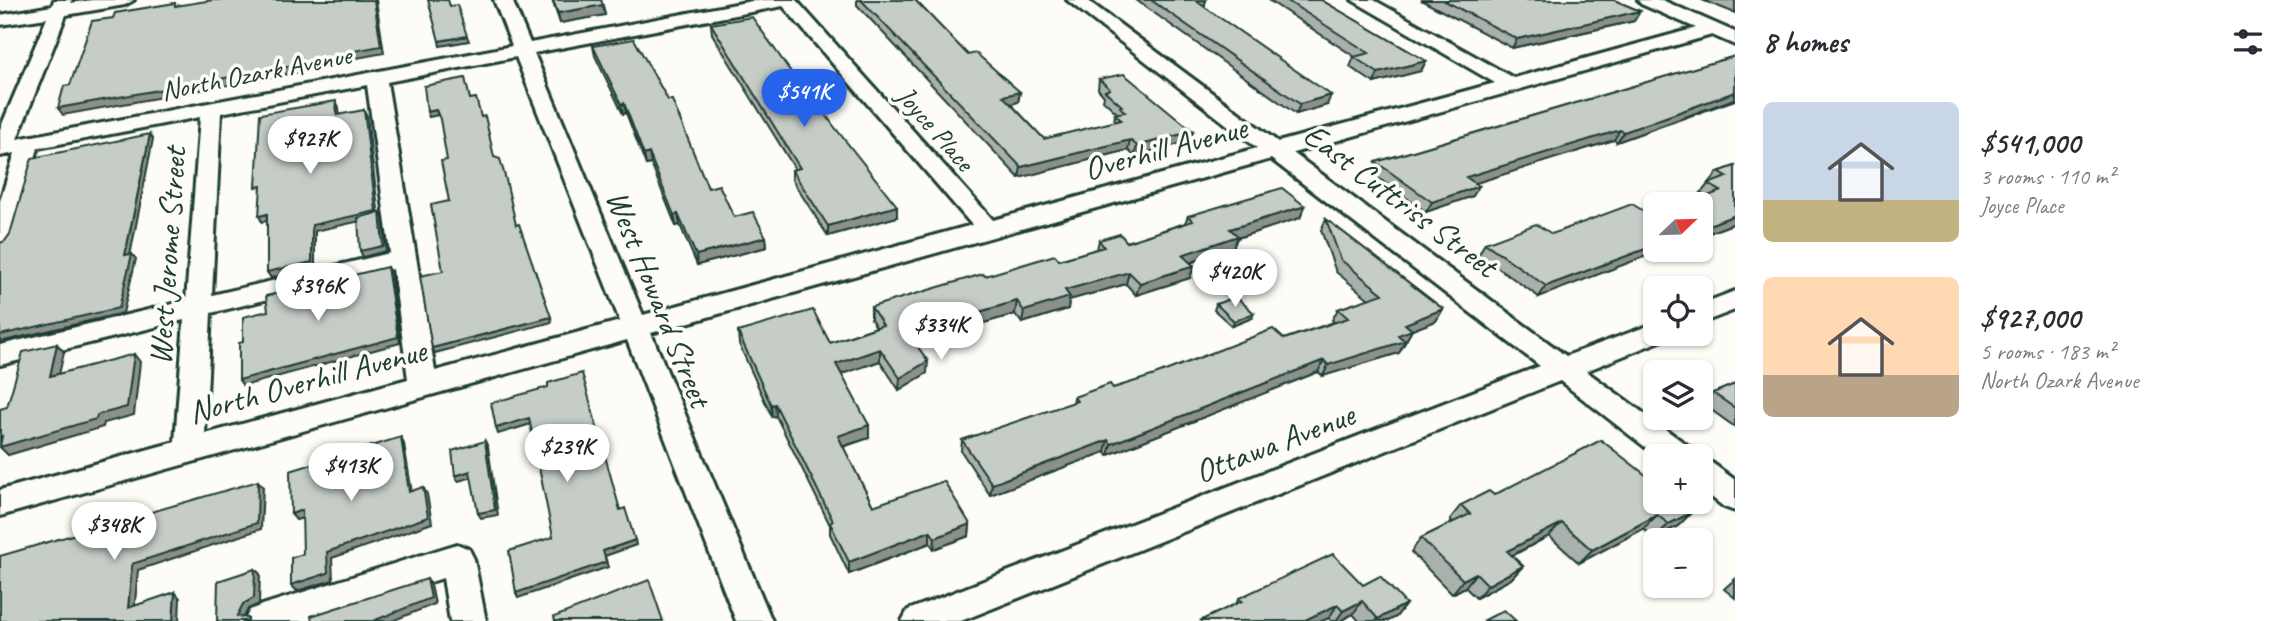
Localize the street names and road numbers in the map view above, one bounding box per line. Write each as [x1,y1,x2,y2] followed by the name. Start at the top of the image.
[158,37,356,108] street label: North Ozark Avenue
[888,77,983,180] street label: Joyce Place
[1079,106,1253,190] street label: Overhill Avenue
[1295,113,1508,288] street label: East Cuttriss Street
[138,143,196,366] street label: West Jerome Street
[597,184,723,416] street label: West Howard Street
[184,329,433,433] street label: North Overhill Avenue
[1189,393,1362,493] street label: Ottawa Avenue

